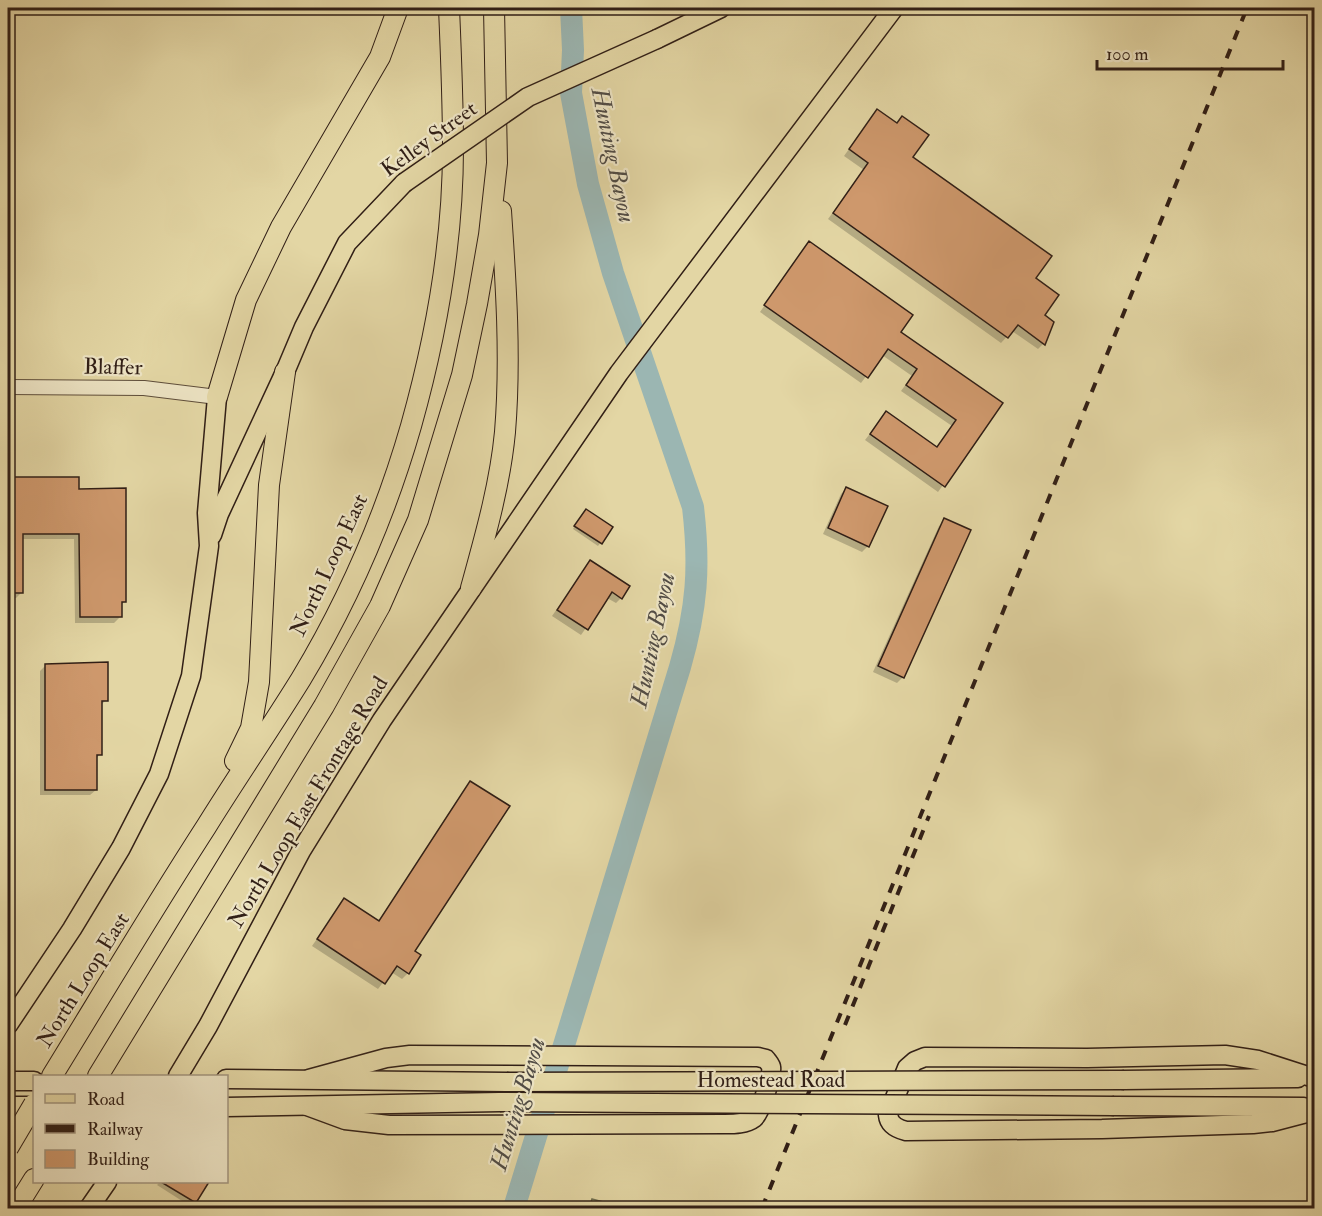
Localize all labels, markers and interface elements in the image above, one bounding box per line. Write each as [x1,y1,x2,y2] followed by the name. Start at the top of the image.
[1097,33,1283,71] scale bar
[1106,43,1149,66] text: 100 m
[583,84,642,225] water label: Hunting Bayou
[375,95,483,183] street label: Kelley Street
[83,352,144,382] street label: Blaffer
[284,489,375,641] street label: North Loop East
[623,570,682,711] water label: Hunting Bayou
[222,671,395,933] street label: North Loop East Frontage Road
[30,907,136,1053] street label: North Loop East
[483,1034,553,1175] water label: Hunting Bayou
[697,1066,846,1094] street label: Homestead Road
[33,1075,228,1183] legend
[87,1088,125,1111] text: Road
[87,1118,144,1141] text: Railway
[87,1148,150,1171] text: Building

